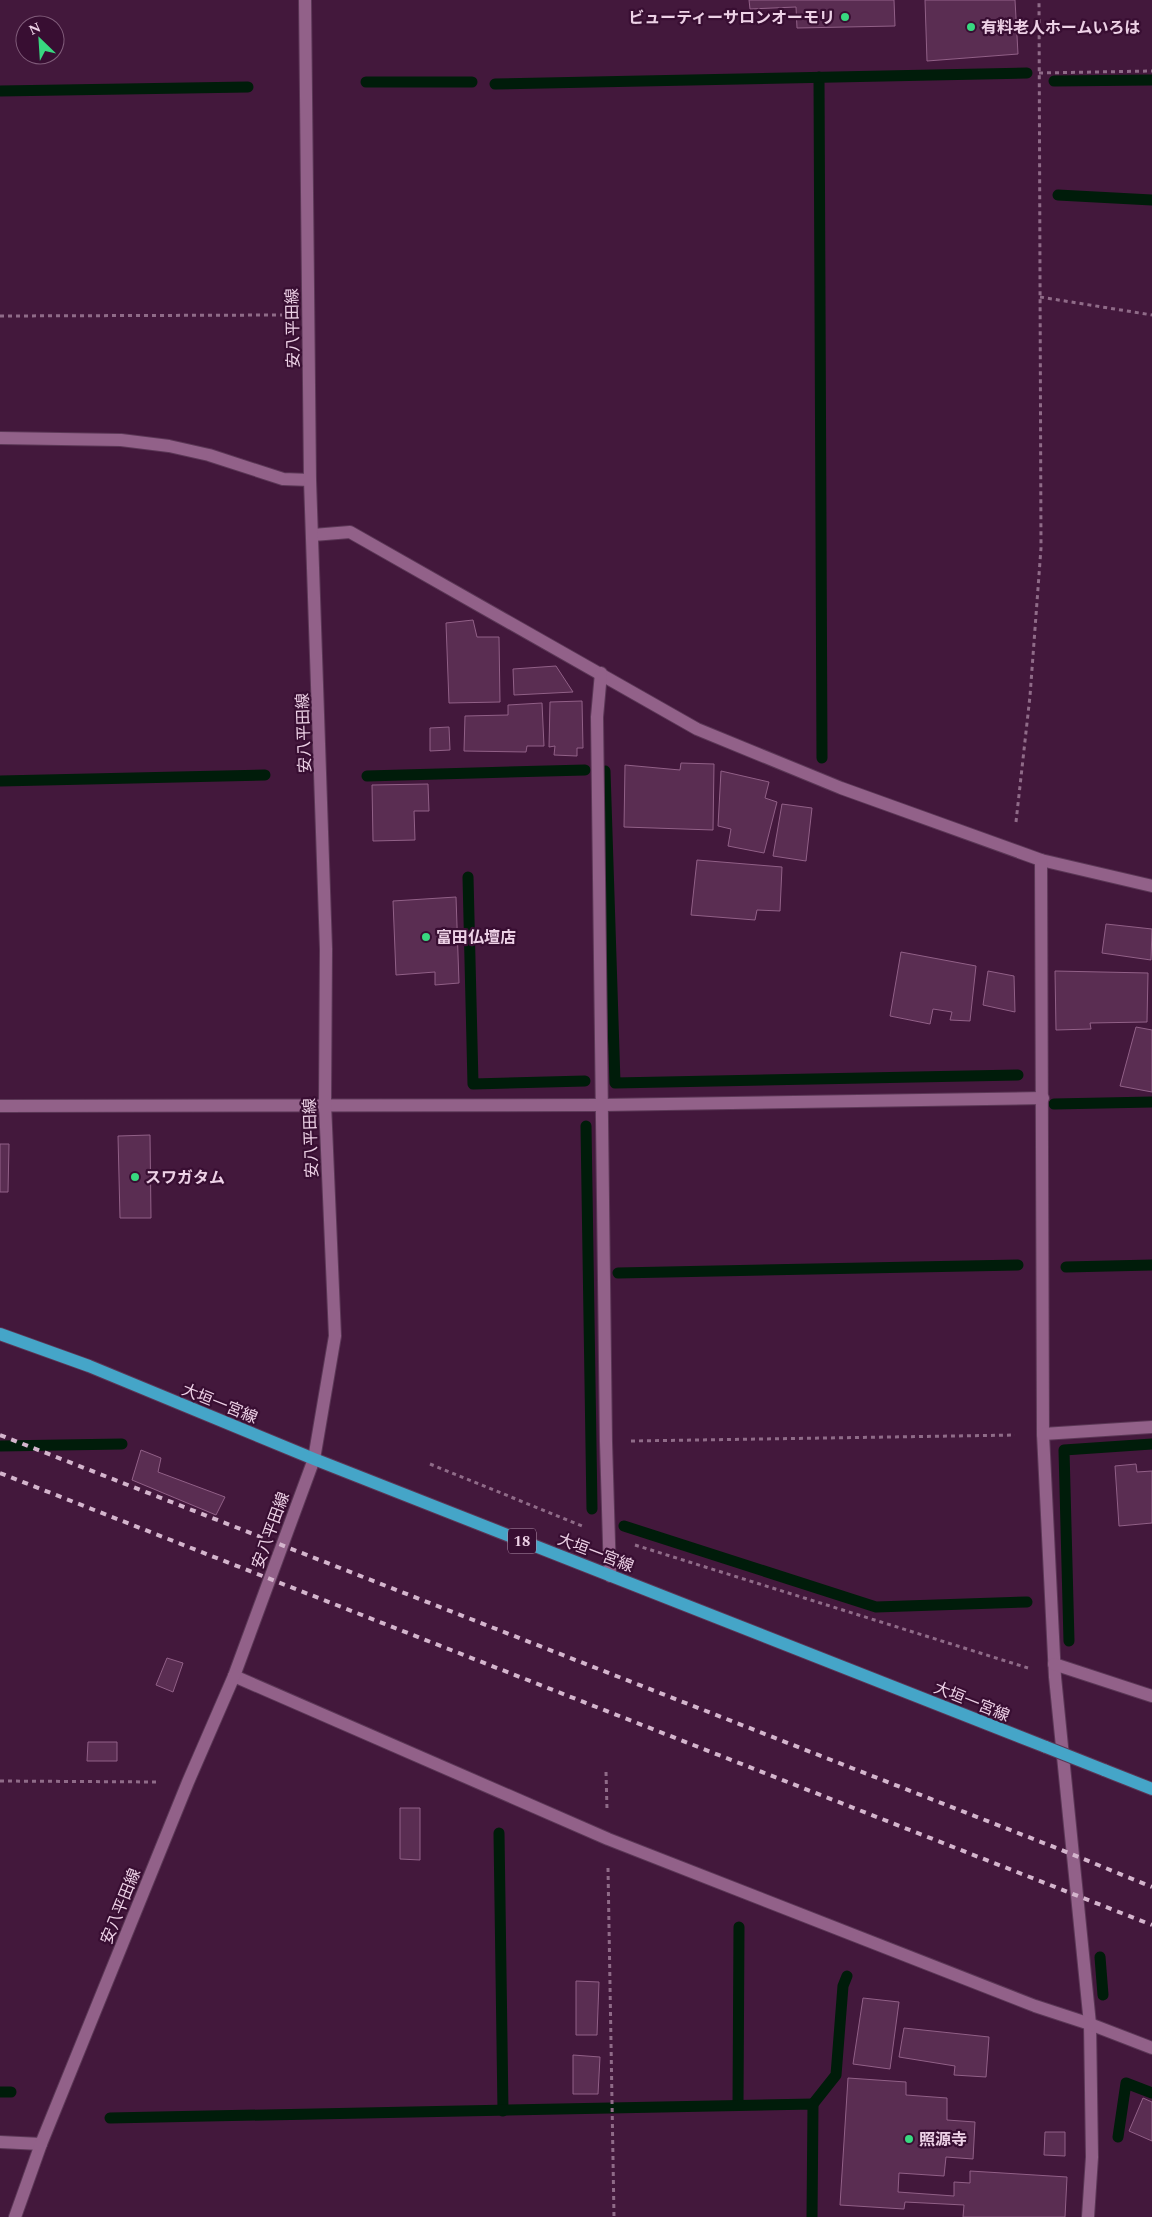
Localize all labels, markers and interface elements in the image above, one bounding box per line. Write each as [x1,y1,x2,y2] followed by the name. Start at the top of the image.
[628,6,835,30] place label: ビューティーサロンオーモリ
[839,11,851,23] marker: ビューティーサロンオーモリ
[15,15,65,65] north arrow
[981,16,1141,40] place label: 有料老人ホームいろは
[25,17,44,41] text: N
[965,21,977,33] marker: 有料老人ホームいろは
[280,288,306,368] street label: 安八平田線
[291,693,317,773] street label: 安八平田線
[436,926,516,950] place label: 富田仏壇店
[420,931,432,943] marker: 富田仏壇店
[298,1098,324,1178] street label: 安八平田線
[145,1166,225,1190] place label: スワガタム
[129,1171,141,1183] marker: スワガタム
[178,1378,261,1430] street label: 大垣一宮線
[246,1489,296,1572] street label: 安八平田線
[554,1527,637,1578] street label: 大垣一宮線
[508,1528,536,1554] road number: 18
[930,1676,1013,1728] street label: 大垣一宮線
[95,1865,147,1948] street label: 安八平田線
[919,2128,967,2152] place label: 照源寺
[903,2133,915,2145] marker: 照源寺

